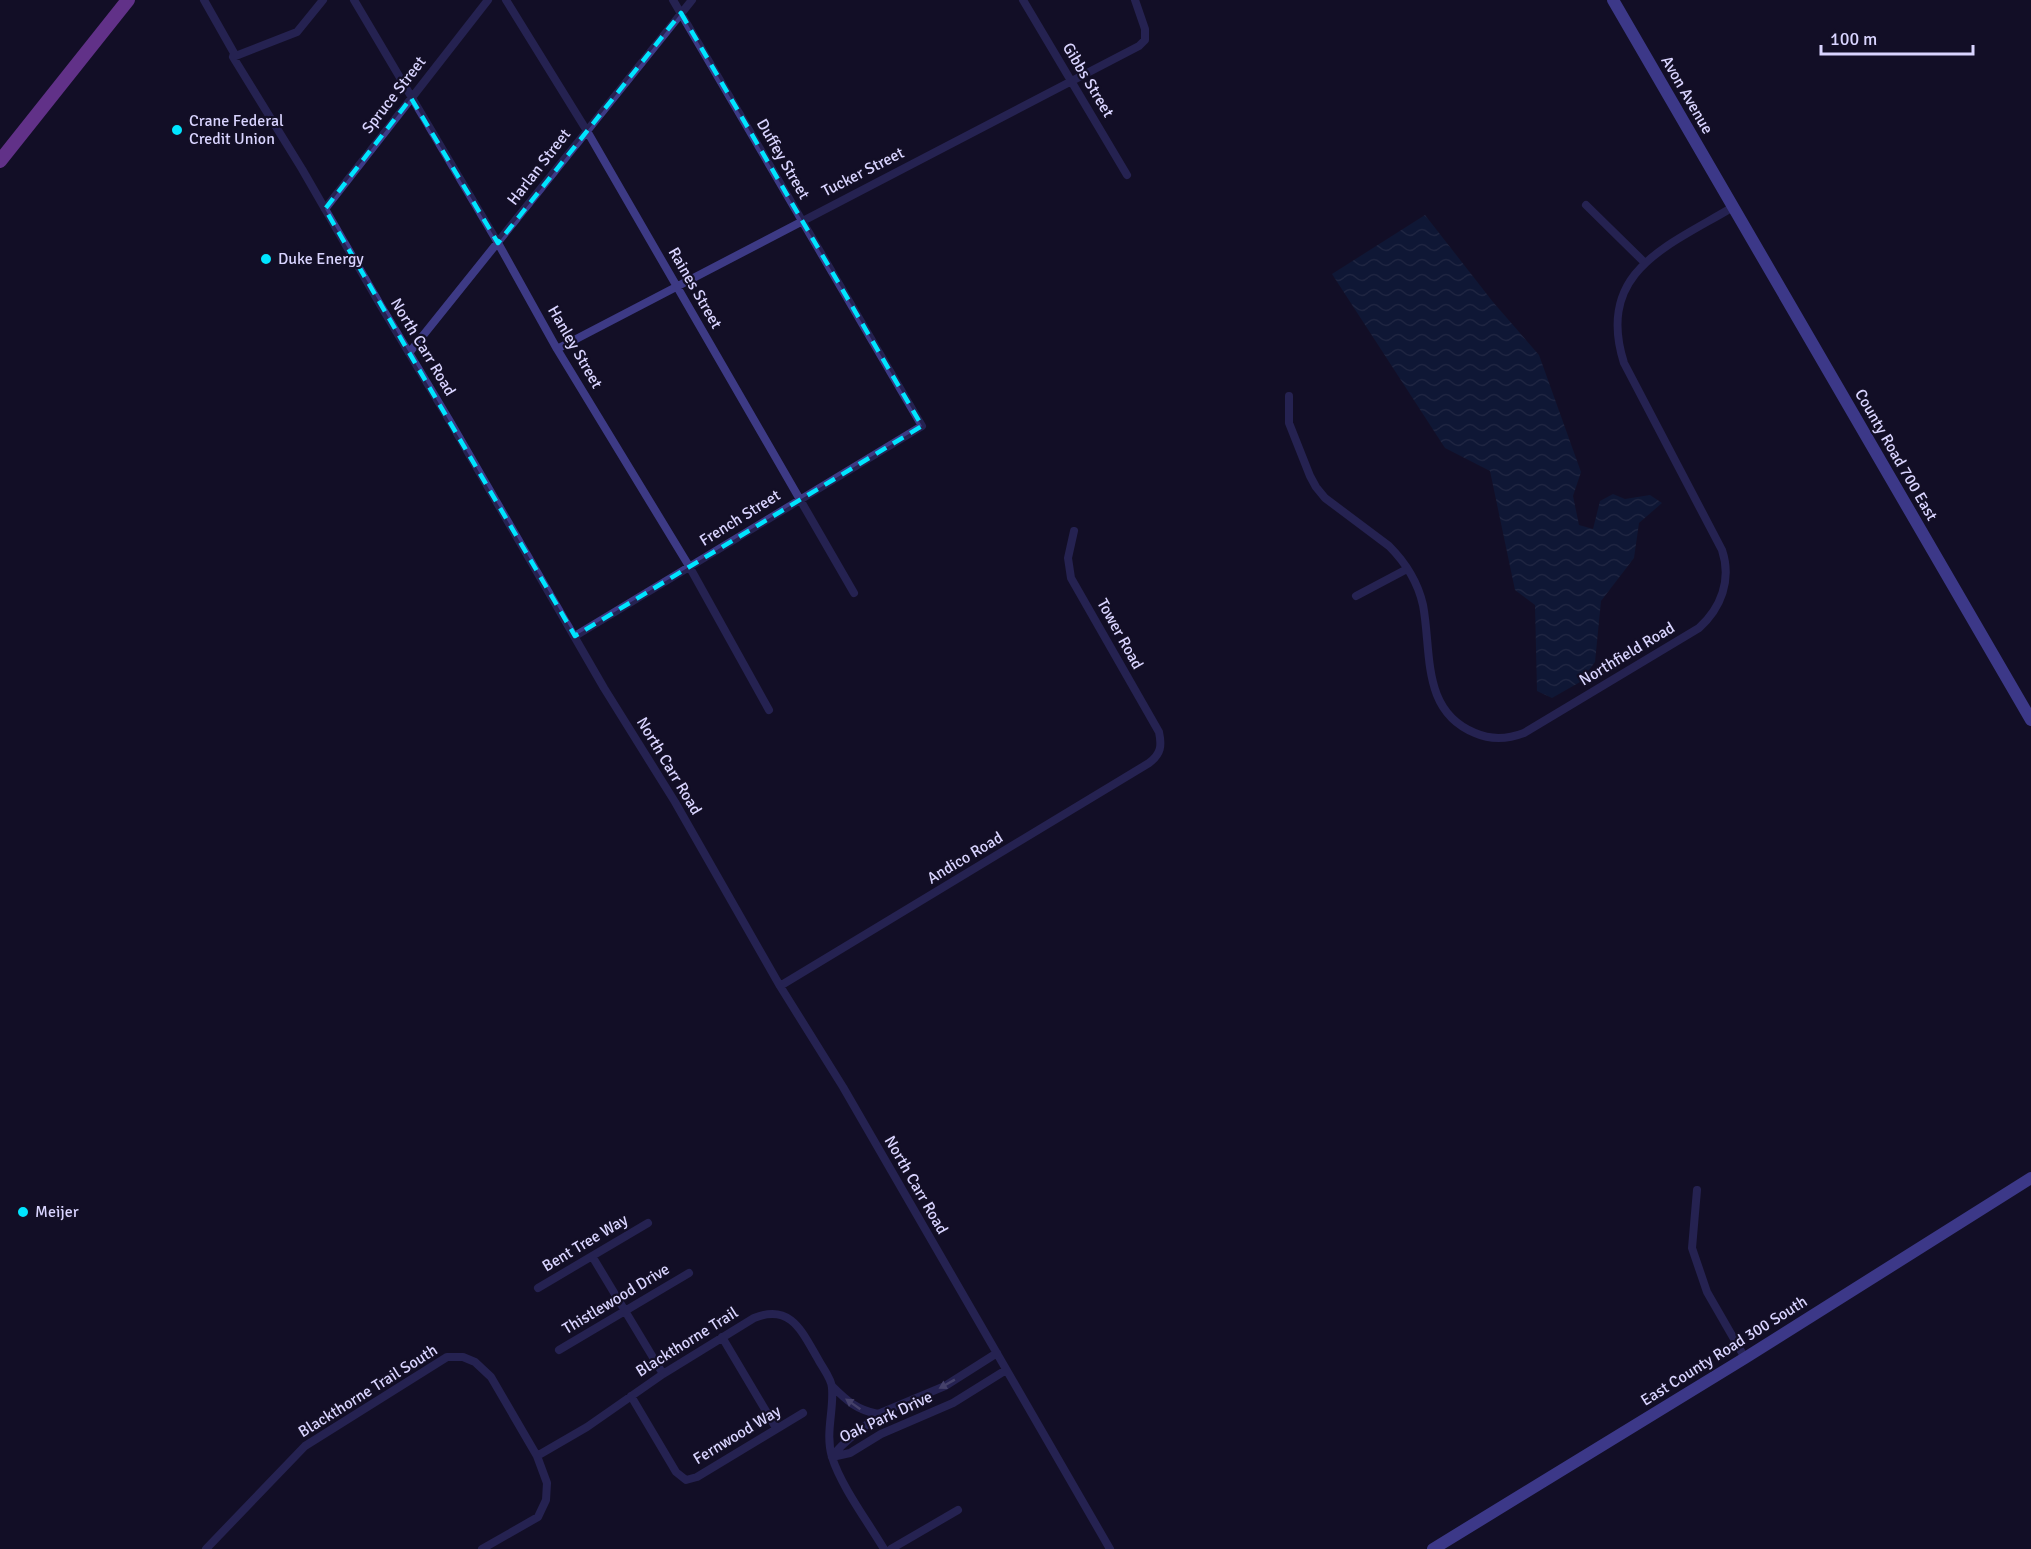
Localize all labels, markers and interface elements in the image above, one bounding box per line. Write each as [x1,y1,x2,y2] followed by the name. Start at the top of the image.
[1821,18,1972,56] scale bar
[1830,28,1877,50] text: 100 m
[1058,39,1118,121] street label: Gibbs Street
[358,52,431,138] street label: Spruce Street
[1657,52,1717,138] street label: Avon Avenue
[189,111,284,149] place label: Crane Federal Credit Union
[752,115,814,203] street label: Duffey Street
[170,123,184,137] marker: Crane Federal Credit Union
[503,124,575,209] street label: Harlan Street
[819,143,908,201] street label: Tucker Street
[664,244,727,333] street label: Raines Street
[278,249,364,269] place label: Duke Energy
[259,252,273,266] marker: Duke Energy
[386,295,460,399] street label: North Carr Road
[543,302,607,392] street label: Hanley Street
[1850,386,1942,525] street label: County Road 700 East
[696,485,785,551] street label: French Street
[1092,595,1148,673] street label: Tower Road
[1576,618,1678,690] street label: Northfield Road
[632,714,706,818] street label: North Carr Road
[924,828,1006,888] street label: Andico Road
[880,1132,952,1238] street label: North Carr Road
[35,1202,79,1222] place label: Meijer
[16,1205,30,1219] marker: Meijer
[539,1209,632,1276] street label: Bent Tree Way
[559,1259,673,1339] street label: Thistlewood Drive
[1637,1291,1811,1411] street label: East County Road 300 South
[632,1302,742,1381] street label: Blackthorne Trail
[295,1340,441,1442] street label: Blackthorne Trail South
[938,1379,955,1389] one-way arrow
[836,1387,936,1447] street label: Oak Park Drive
[844,1399,861,1410] one-way arrow
[690,1401,785,1469] street label: Fernwood Way

